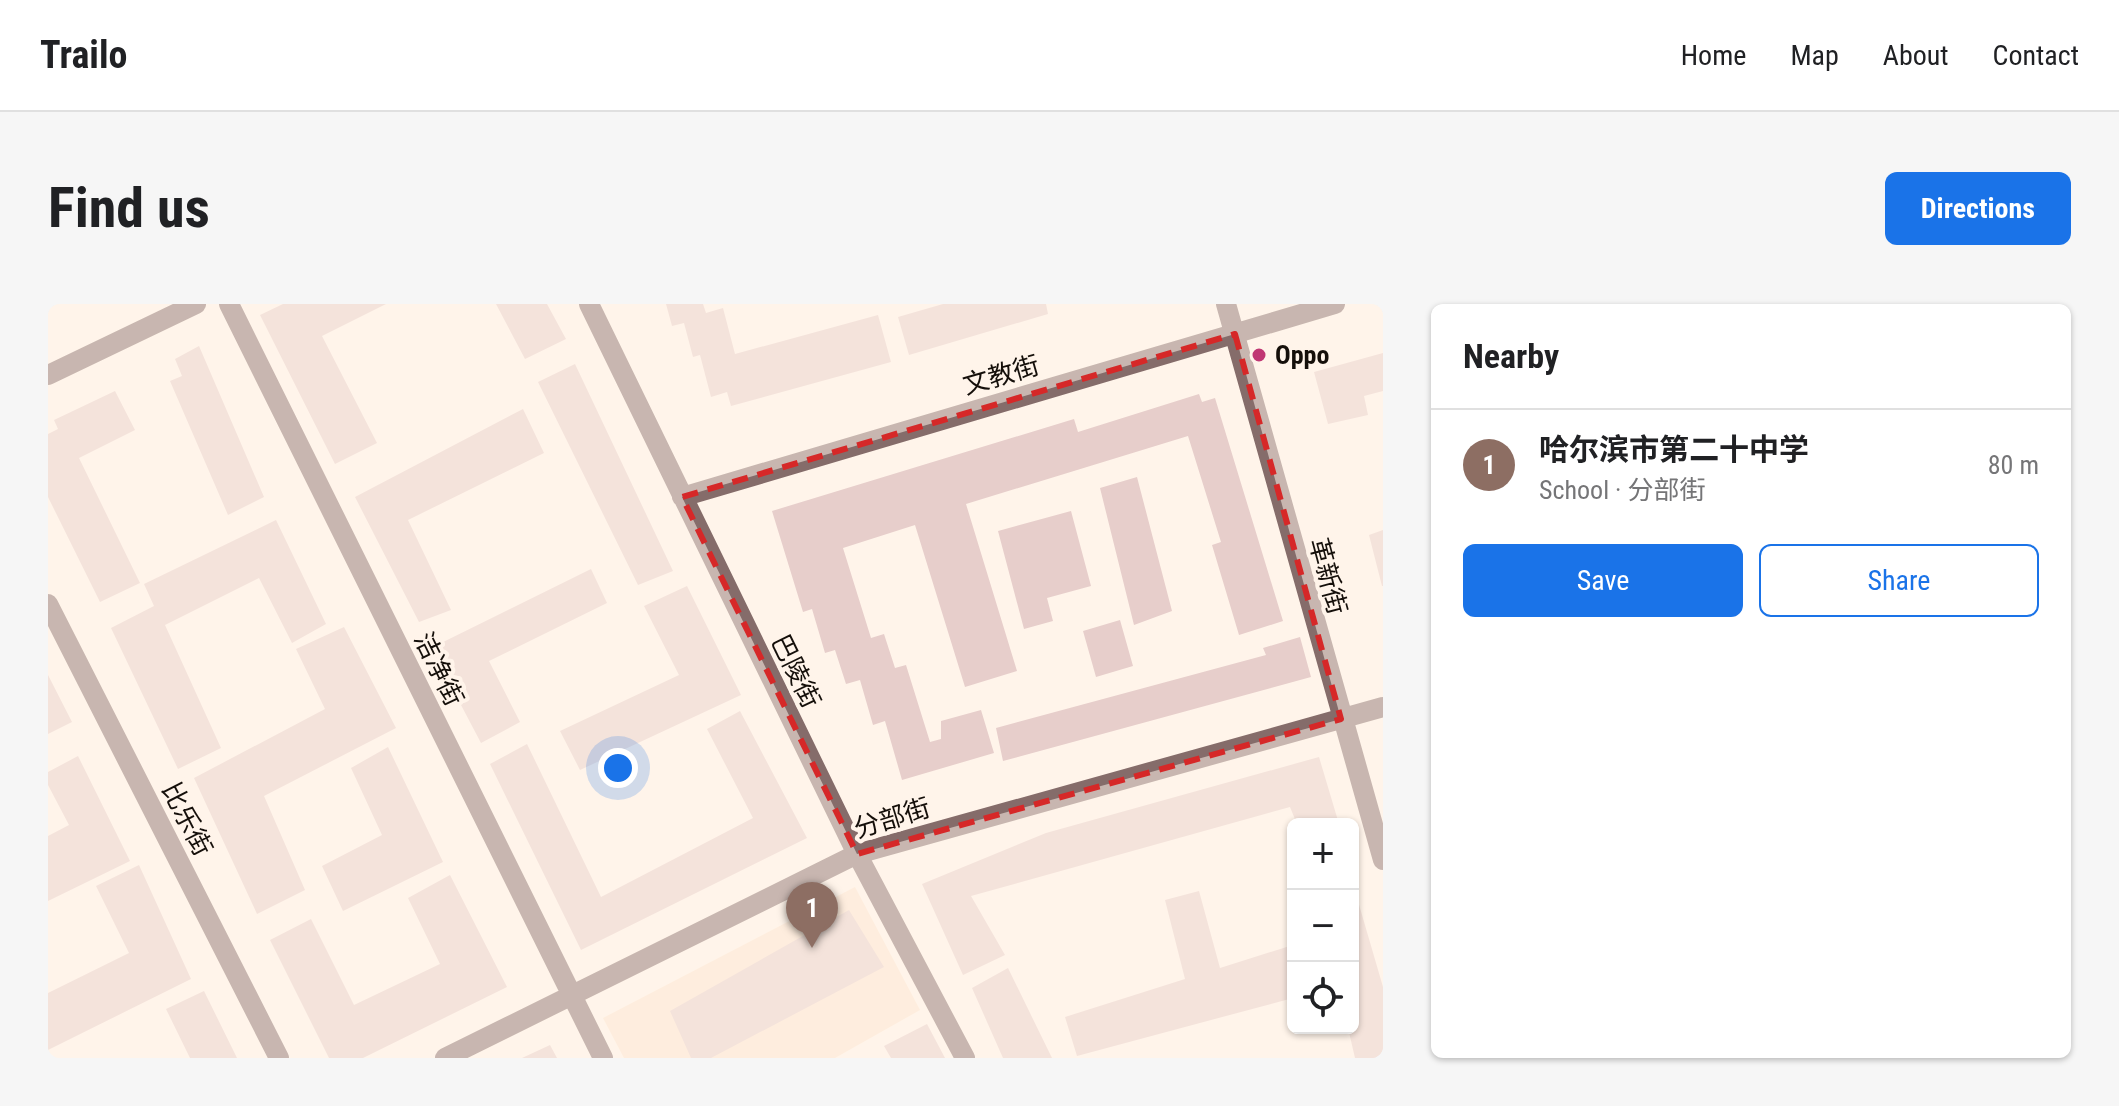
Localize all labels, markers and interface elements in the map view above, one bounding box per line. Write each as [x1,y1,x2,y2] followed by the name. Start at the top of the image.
[40,33,127,77] text: Trailo
[1681,39,1746,72] text: Home
[1790,39,1839,72] text: Map
[1883,39,1949,72] text: About
[1993,39,2079,72] text: Contact
[1885,172,2071,245] button: Directions
[48,175,210,241] text: Find us
[1463,336,1559,376] text: Nearby
[1275,340,1329,370] place label: Oppo
[1250,346,1268,364] marker: Oppo
[959,350,1043,400] street label: 文教街
[1539,432,1809,467] text: 哈尔滨市第二十中学
[1482,450,1496,480] text: 1
[1988,450,2039,480] text: 80 m
[1539,475,1705,505] text: School · 分部街
[1303,534,1353,618] street label: 革新街
[1463,544,1743,617] button: Save
[1759,544,2039,617] button: Share
[408,627,470,711] street label: 洁净街
[765,629,827,713] street label: 巴陵街
[598,748,638,788] your location
[156,777,218,861] street label: 比乐街
[850,792,934,844] street label: 分部街
[1287,818,1359,1034] map controls
[1287,818,1359,890] button: +
[786,882,838,948] pin: 1
[1287,890,1359,962] button: −
[1287,962,1359,1034] button: locate

